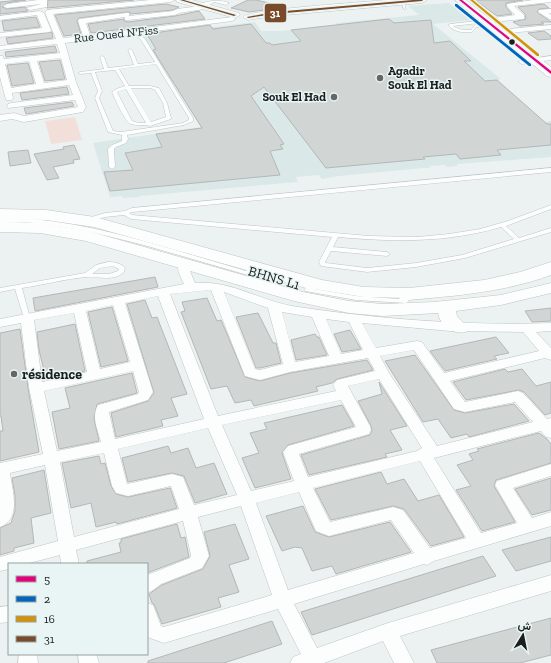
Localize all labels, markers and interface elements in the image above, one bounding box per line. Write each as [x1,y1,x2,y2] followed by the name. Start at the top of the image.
[264,3,287,23] line badge: 31
[270,7,281,20] text: 31
[73,23,159,45] street label: Rue Oued N'Fiss
[507,37,517,47] unlabelled marker
[388,64,452,92] place label: Agadir Souk El Had
[375,73,385,83] marker: Agadir Souk El Had
[262,90,326,104] place label: Souk El Had
[329,92,339,102] marker: Souk El Had
[246,263,302,294] street label: BHNS L1
[22,366,82,383] place label: résidence
[9,369,19,379] marker: résidence
[8,563,148,655] legend
[44,572,50,586] text: 5
[44,592,50,606] text: 2
[44,612,55,626] text: 16
[503,615,543,655] north arrow
[517,618,532,633] text: ش
[44,632,55,646] text: 31

